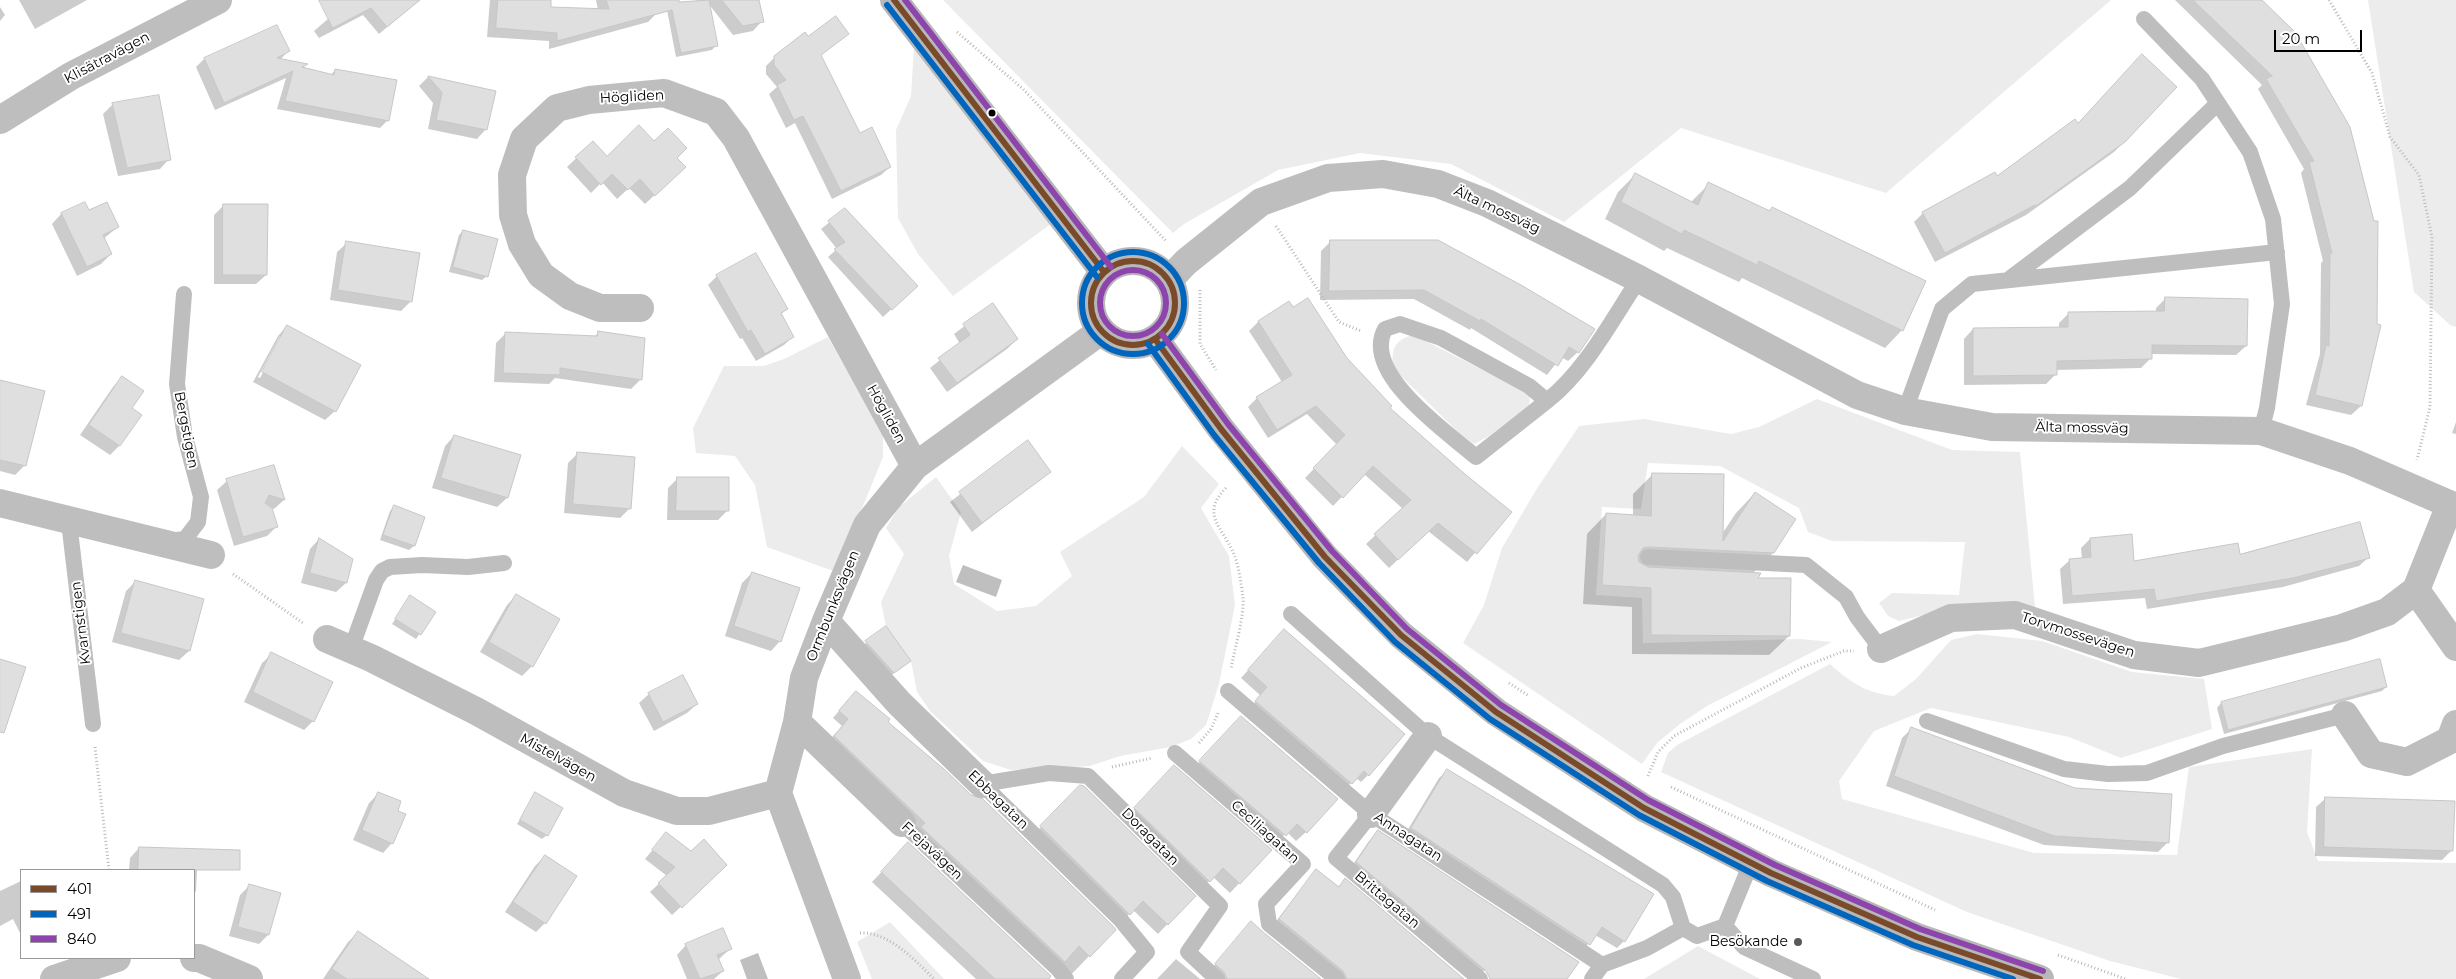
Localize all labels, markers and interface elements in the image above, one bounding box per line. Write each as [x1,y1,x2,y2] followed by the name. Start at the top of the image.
[2276,20,2364,52] scale bar
[61,28,153,88] street label: Klisätravägen
[2282,29,2320,48] text: 20 m
[599,87,665,107] street label: Högliden
[987,108,997,118] unlabelled marker
[1451,183,1543,237] street label: Älta mossväg
[863,382,909,446] street label: Högliden
[170,390,202,470] street label: Bergstigen
[2035,419,2129,437] street label: Älta mossväg
[803,548,863,664] street label: Ormbunksvägen
[68,580,94,666] street label: Kvarnstigen
[2019,609,2137,661] street label: Torvmossevägen
[517,730,599,786] street label: Mistelvägen
[964,767,1032,833] street label: Ebbagatan
[1227,797,1303,867] street label: Ceciliagatan
[1118,805,1182,869] street label: Doragatan
[1371,809,1445,865] street label: Annagatan
[898,818,966,884] street label: Frejavägen
[1351,868,1423,932] street label: Brittagatan
[20,869,195,959] legend
[67,879,92,898] text: 401
[67,904,91,923] text: 491
[67,929,96,948] text: 840
[1709,934,1788,950] place label: Besökande
[1792,936,1804,948] marker: Besökande

